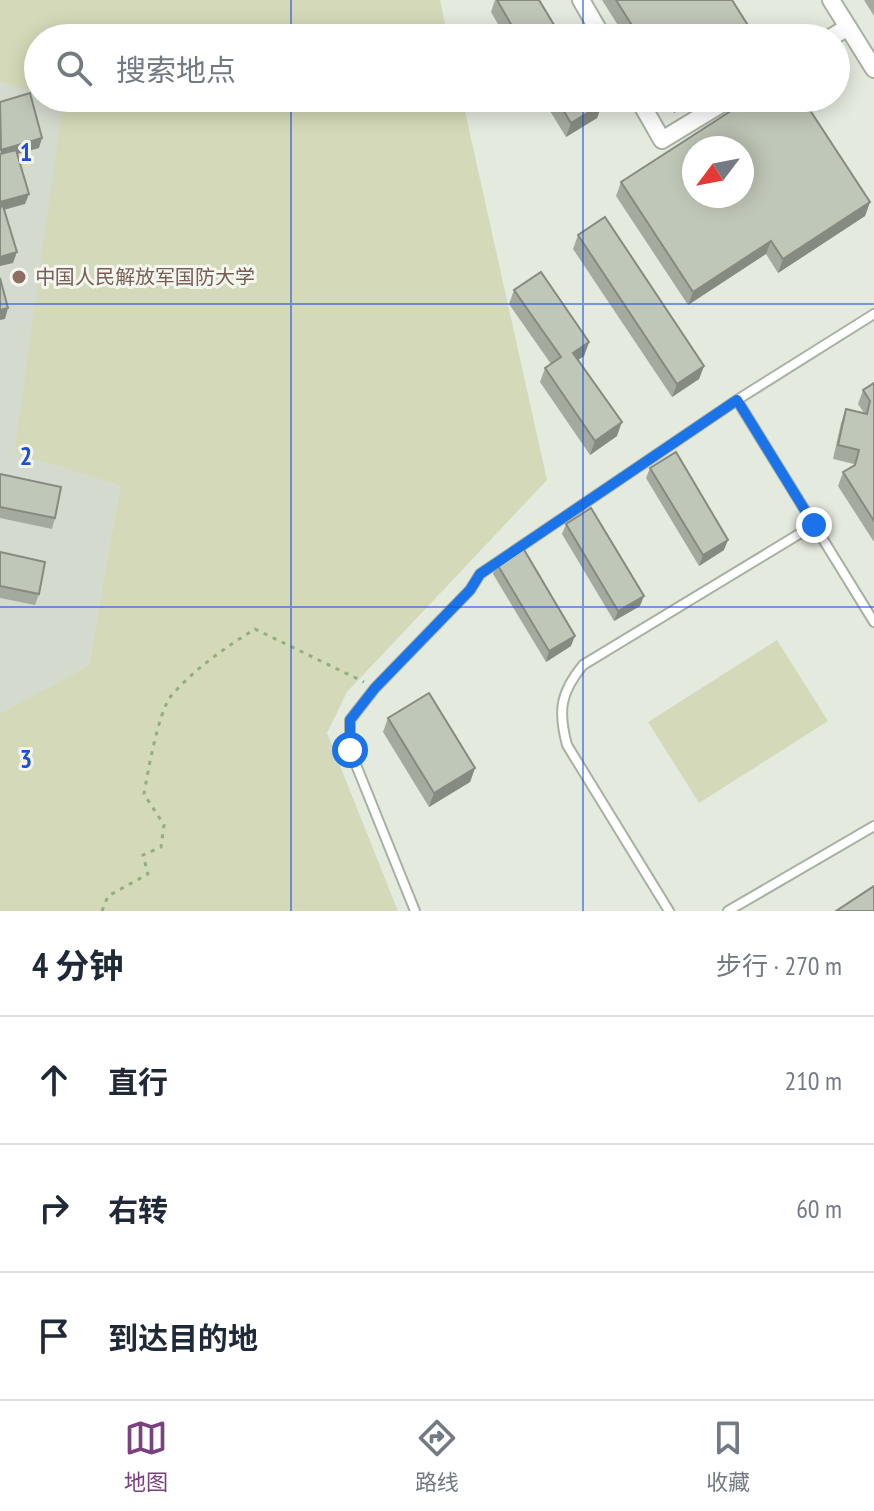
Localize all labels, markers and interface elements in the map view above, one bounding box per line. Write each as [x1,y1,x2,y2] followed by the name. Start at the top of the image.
[24,24,850,112] search box
[52,46,96,90] icon: search
[116,50,236,89] text: 搜索地点
[20,135,32,168] text: 1
[682,136,754,208] north arrow
[35,264,255,290] place label: 中国人民解放军国防大学
[10,268,28,286] marker: 中国人民解放军国防大学
[20,439,32,472] text: 2
[796,507,832,543] route end
[332,732,368,768] route start
[20,742,32,775] text: 3
[32,943,123,987] text: 4 分钟
[716,949,842,982] text: 步行 · 270 m
[32,1058,76,1102] icon: ahead
[108,1062,168,1101] text: 直行
[784,1064,842,1097] text: 210 m
[32,1186,76,1230] icon: right
[108,1190,168,1229] text: 右转
[796,1192,842,1225] text: 60 m
[32,1314,76,1358] icon: arrive
[108,1318,258,1357] text: 到达目的地
[124,1416,168,1496] tab: 地图
[415,1416,459,1496] tab: 路线
[706,1416,750,1496] tab: 收藏

